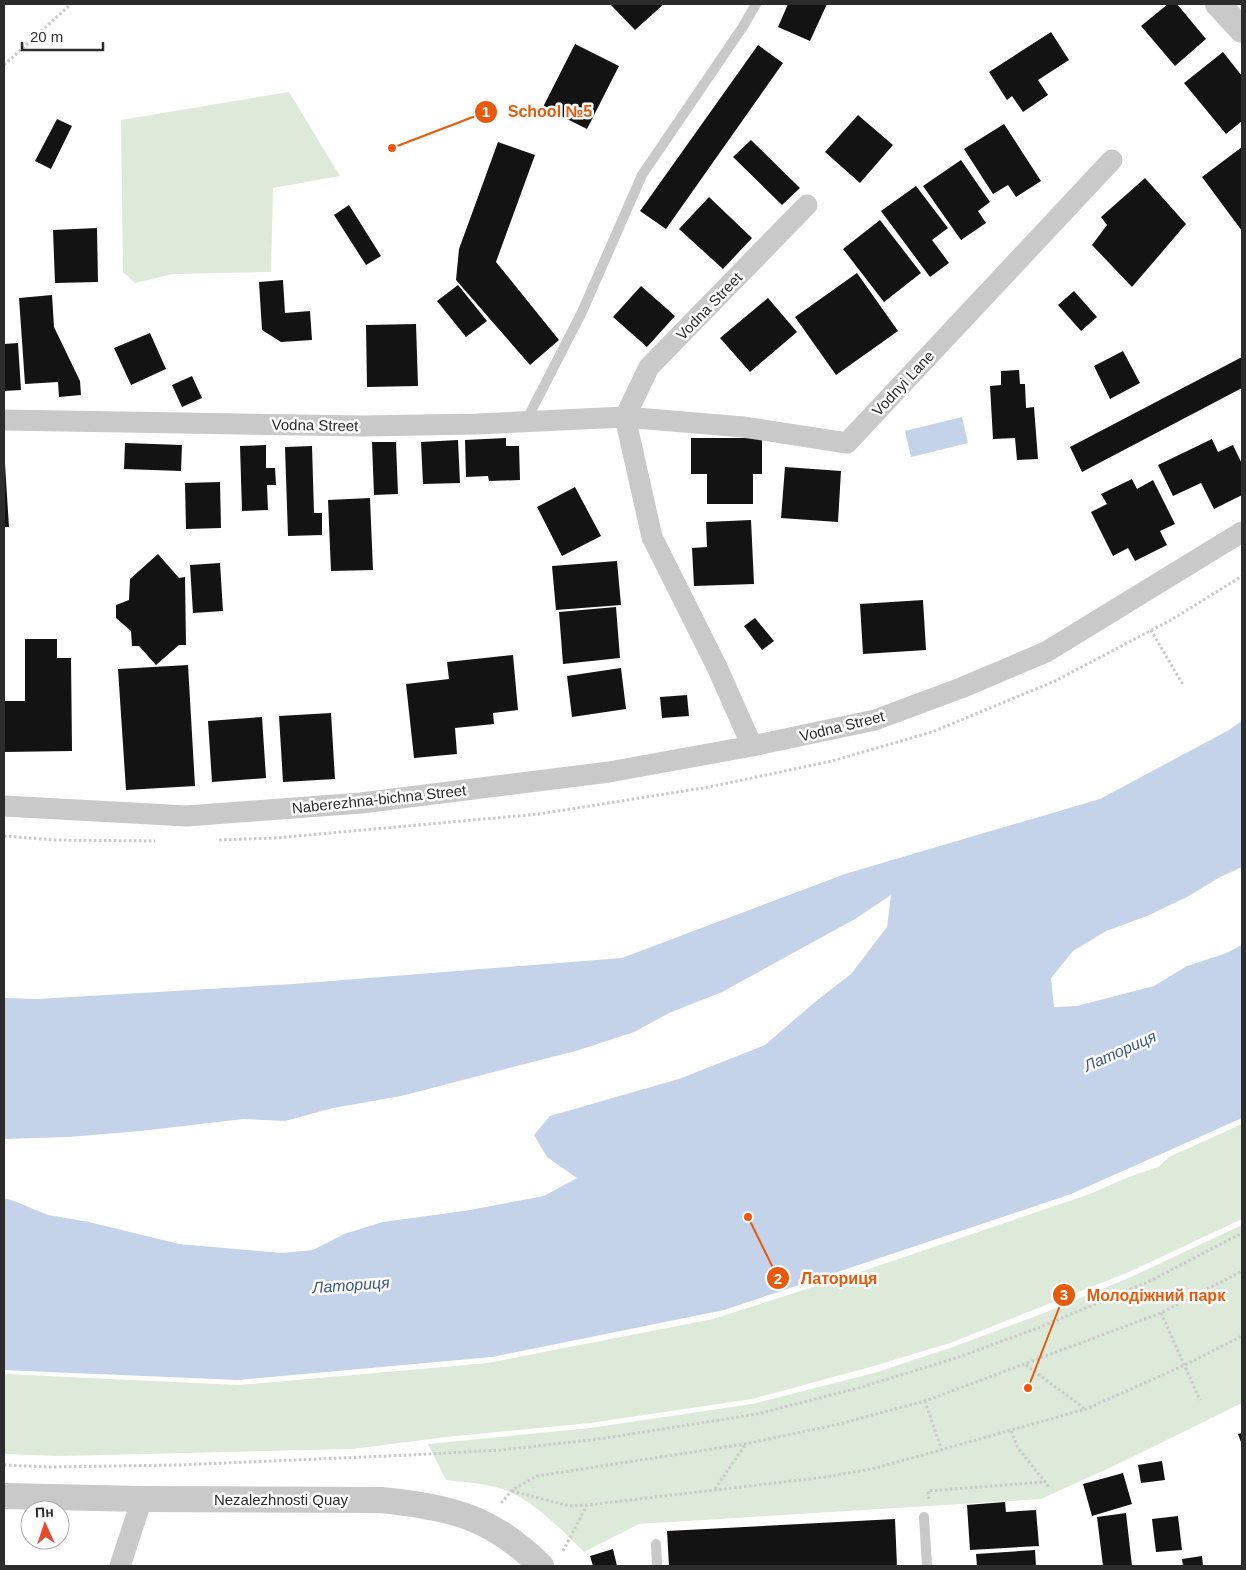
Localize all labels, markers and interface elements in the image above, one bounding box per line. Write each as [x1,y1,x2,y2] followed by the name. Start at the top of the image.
[22,20,104,52] scale bar
[30,28,63,45] text: 20 m
[473,96,603,127] callout: School №5
[482,103,490,120] text: 1
[508,103,592,120] text: School №5
[673,268,746,343] street label: Vodna Street
[869,347,937,419] street label: Vodnyi Lane
[271,416,359,434] street label: Vodna Street
[798,707,887,745] street label: Vodna Street
[291,781,468,817] street label: Naberezhna-bichna Street
[1080,1027,1159,1075] water label: Латориця
[766,1263,887,1294] callout: Латориця
[774,1270,782,1287] text: 2
[801,1270,877,1287] text: Латориця
[311,1274,391,1296] water label: Латориця
[1052,1280,1235,1311] callout: Молодіжний парк
[1060,1286,1068,1303] text: 3
[1087,1287,1226,1304] text: Молодіжний парк
[214,1491,349,1508] street label: Nezalezhnosti Quay
[20,1500,70,1550] north arrow
[35,1504,54,1520] text: Пн

